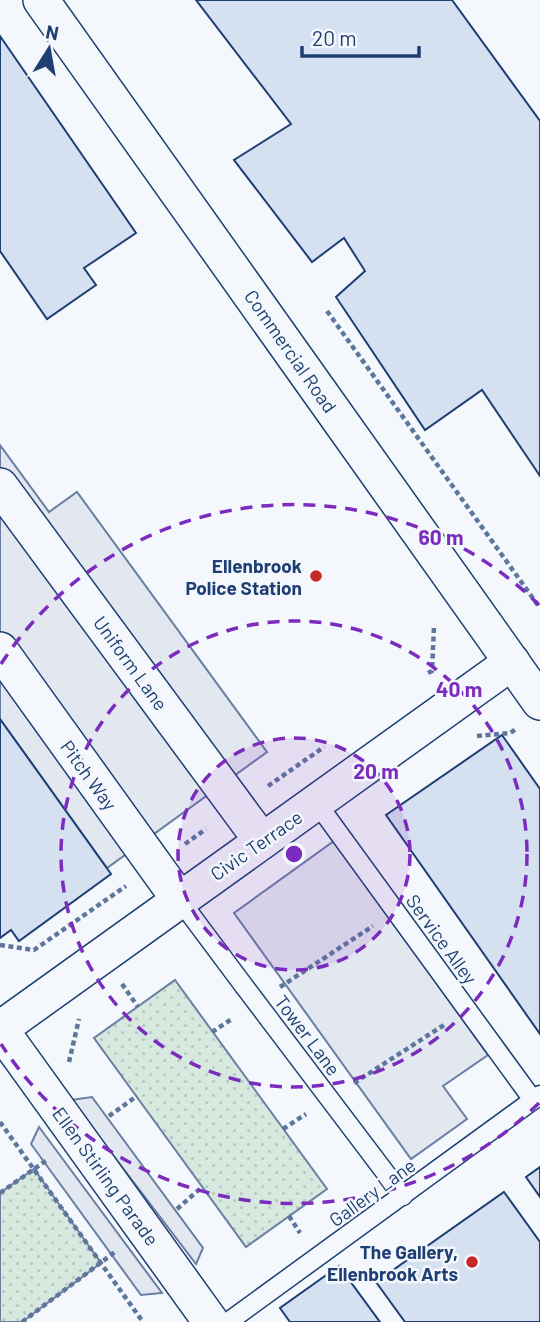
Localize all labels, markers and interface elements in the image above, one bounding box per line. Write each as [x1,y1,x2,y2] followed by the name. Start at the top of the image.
[14,14,84,84] north arrow
[302,14,419,58] scale bar
[44,19,61,44] text: N
[312,25,357,50] text: 20 m
[240,285,342,417] street label: Commercial Road
[419,524,463,549] text: 60 m
[185,554,302,599] place label: Ellenbrook Police Station
[308,568,324,584] marker: Ellenbrook Police Station
[89,611,173,715] street label: Uniform Lane
[436,676,482,701] text: 40 m
[56,736,122,815] street label: Pitch Way
[353,758,399,783] text: 20 m
[206,805,306,885] street label: Civic Terrace
[282,842,306,866] centre of rings
[402,890,482,989] street label: Service Alley
[270,990,346,1080] street label: Tower Lane
[48,1102,164,1250] street label: Ellen Stirling Parade
[324,1153,420,1231] street label: Gallery Lane
[327,1240,458,1285] place label: The Gallery, Ellenbrook Arts
[464,1254,480,1270] marker: The Gallery, Ellenbrook Arts

